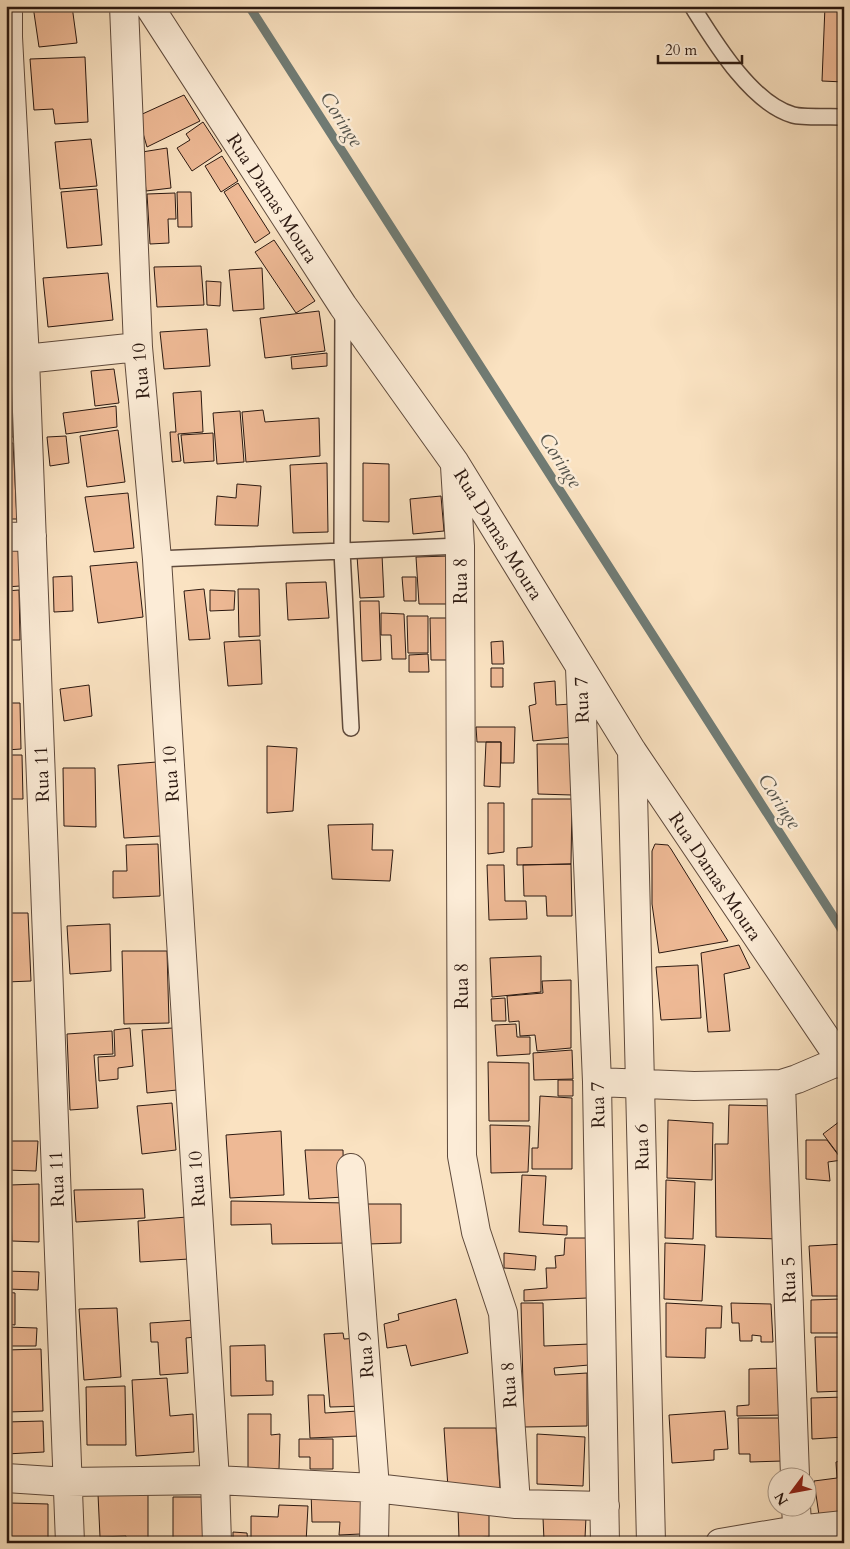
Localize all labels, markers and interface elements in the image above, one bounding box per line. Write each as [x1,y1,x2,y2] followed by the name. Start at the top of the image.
[658,32,741,64] scale bar
[665,40,697,60] text: 20 m
[314,86,370,152] water label: Coringe
[220,129,324,269] street label: Rua Damas Moura
[126,341,156,400] street label: Rua 10
[533,427,589,493] water label: Coringe
[447,464,549,605] street label: Rua Damas Moura
[448,558,474,604] street label: Rua 8
[568,676,596,724] street label: Rua 7
[28,745,56,803] street label: Rua 11
[156,745,186,803] street label: Rua 10
[752,768,808,834] water label: Coringe
[662,807,768,946] street label: Rua Damas Moura
[449,963,475,1009] street label: Rua 8
[585,1081,611,1129] street label: Rua 7
[629,1123,655,1171] street label: Rua 6
[43,1150,71,1208] street label: Rua 11
[182,1150,212,1208] street label: Rua 10
[775,1256,803,1304] street label: Rua 5
[351,1330,381,1379] street label: Rua 9
[494,1361,524,1409] street label: Rua 8
[768,1466,818,1516] north arrow
[770,1488,793,1509] text: N

